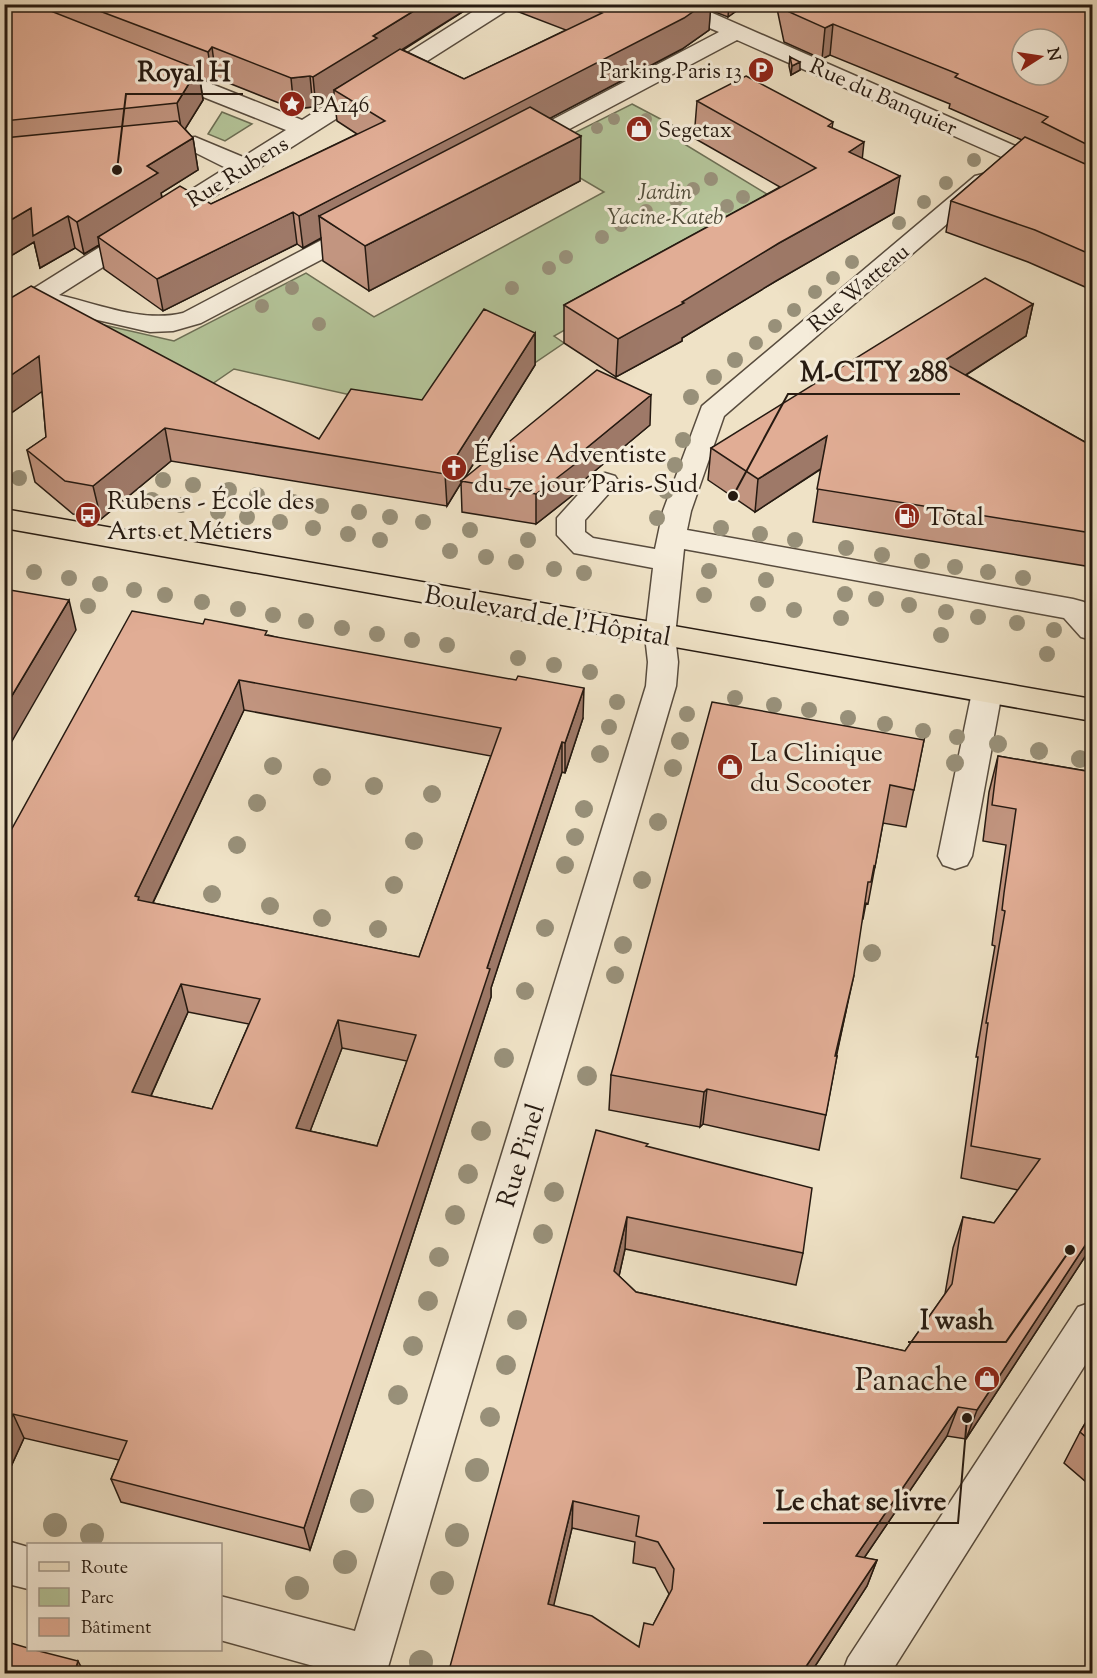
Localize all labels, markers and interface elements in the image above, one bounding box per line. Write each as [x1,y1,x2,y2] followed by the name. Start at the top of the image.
[1010,27,1070,87] north arrow
[1040,46,1065,63] text: N
[126,49,243,94] callout: Royal H
[804,52,962,146] street label: Rue du Banquier
[137,55,231,94] text: Royal H
[746,55,776,85] parking icon: Parking Paris 13
[599,57,742,89] place label: Parking Paris 13
[277,89,307,119] place icon: PA146
[312,91,370,123] place label: PA146
[624,114,654,144] shop icon: Segetax
[658,116,732,148] place label: Segetax
[182,130,296,217] street label: Rue Rubens
[607,178,723,235] park label: Jardin Yacine-Kateb
[802,237,918,341] street label: Rue Watteau
[788,349,960,394] callout: M-CITY 288
[800,355,948,394] text: M-CITY 288
[474,437,699,504] place label: Église Adventiste du 7e jour Paris-Sud
[439,453,469,483] church icon: Église Adventiste du 7e jour Paris-Sud
[107,484,314,551] place label: Rubens - École des Arts et Métiers
[73,500,103,530] bus stop icon: Rubens - École des Arts et Métiers
[926,500,984,537] place label: Total
[892,501,922,531] fuel station icon: Total
[421,578,674,657] street label: Boulevard de l'Hôpital
[750,736,883,803] place label: La Clinique du Scooter
[715,752,745,782] shop icon: La Clinique du Scooter
[489,1099,556,1212] street label: Rue Pinel
[908,1297,1006,1342] callout: I wash
[920,1303,994,1342] text: I wash
[855,1359,968,1405] place label: Panache
[972,1364,1002,1394] shop icon: Panache
[763,1478,958,1523] callout: Le chat se livre
[776,1484,946,1523] text: Le chat se livre
[27,1543,222,1651] legend
[81,1556,128,1582] text: Route
[81,1586,114,1612] text: Parc
[81,1616,151,1642] text: Bâtiment

